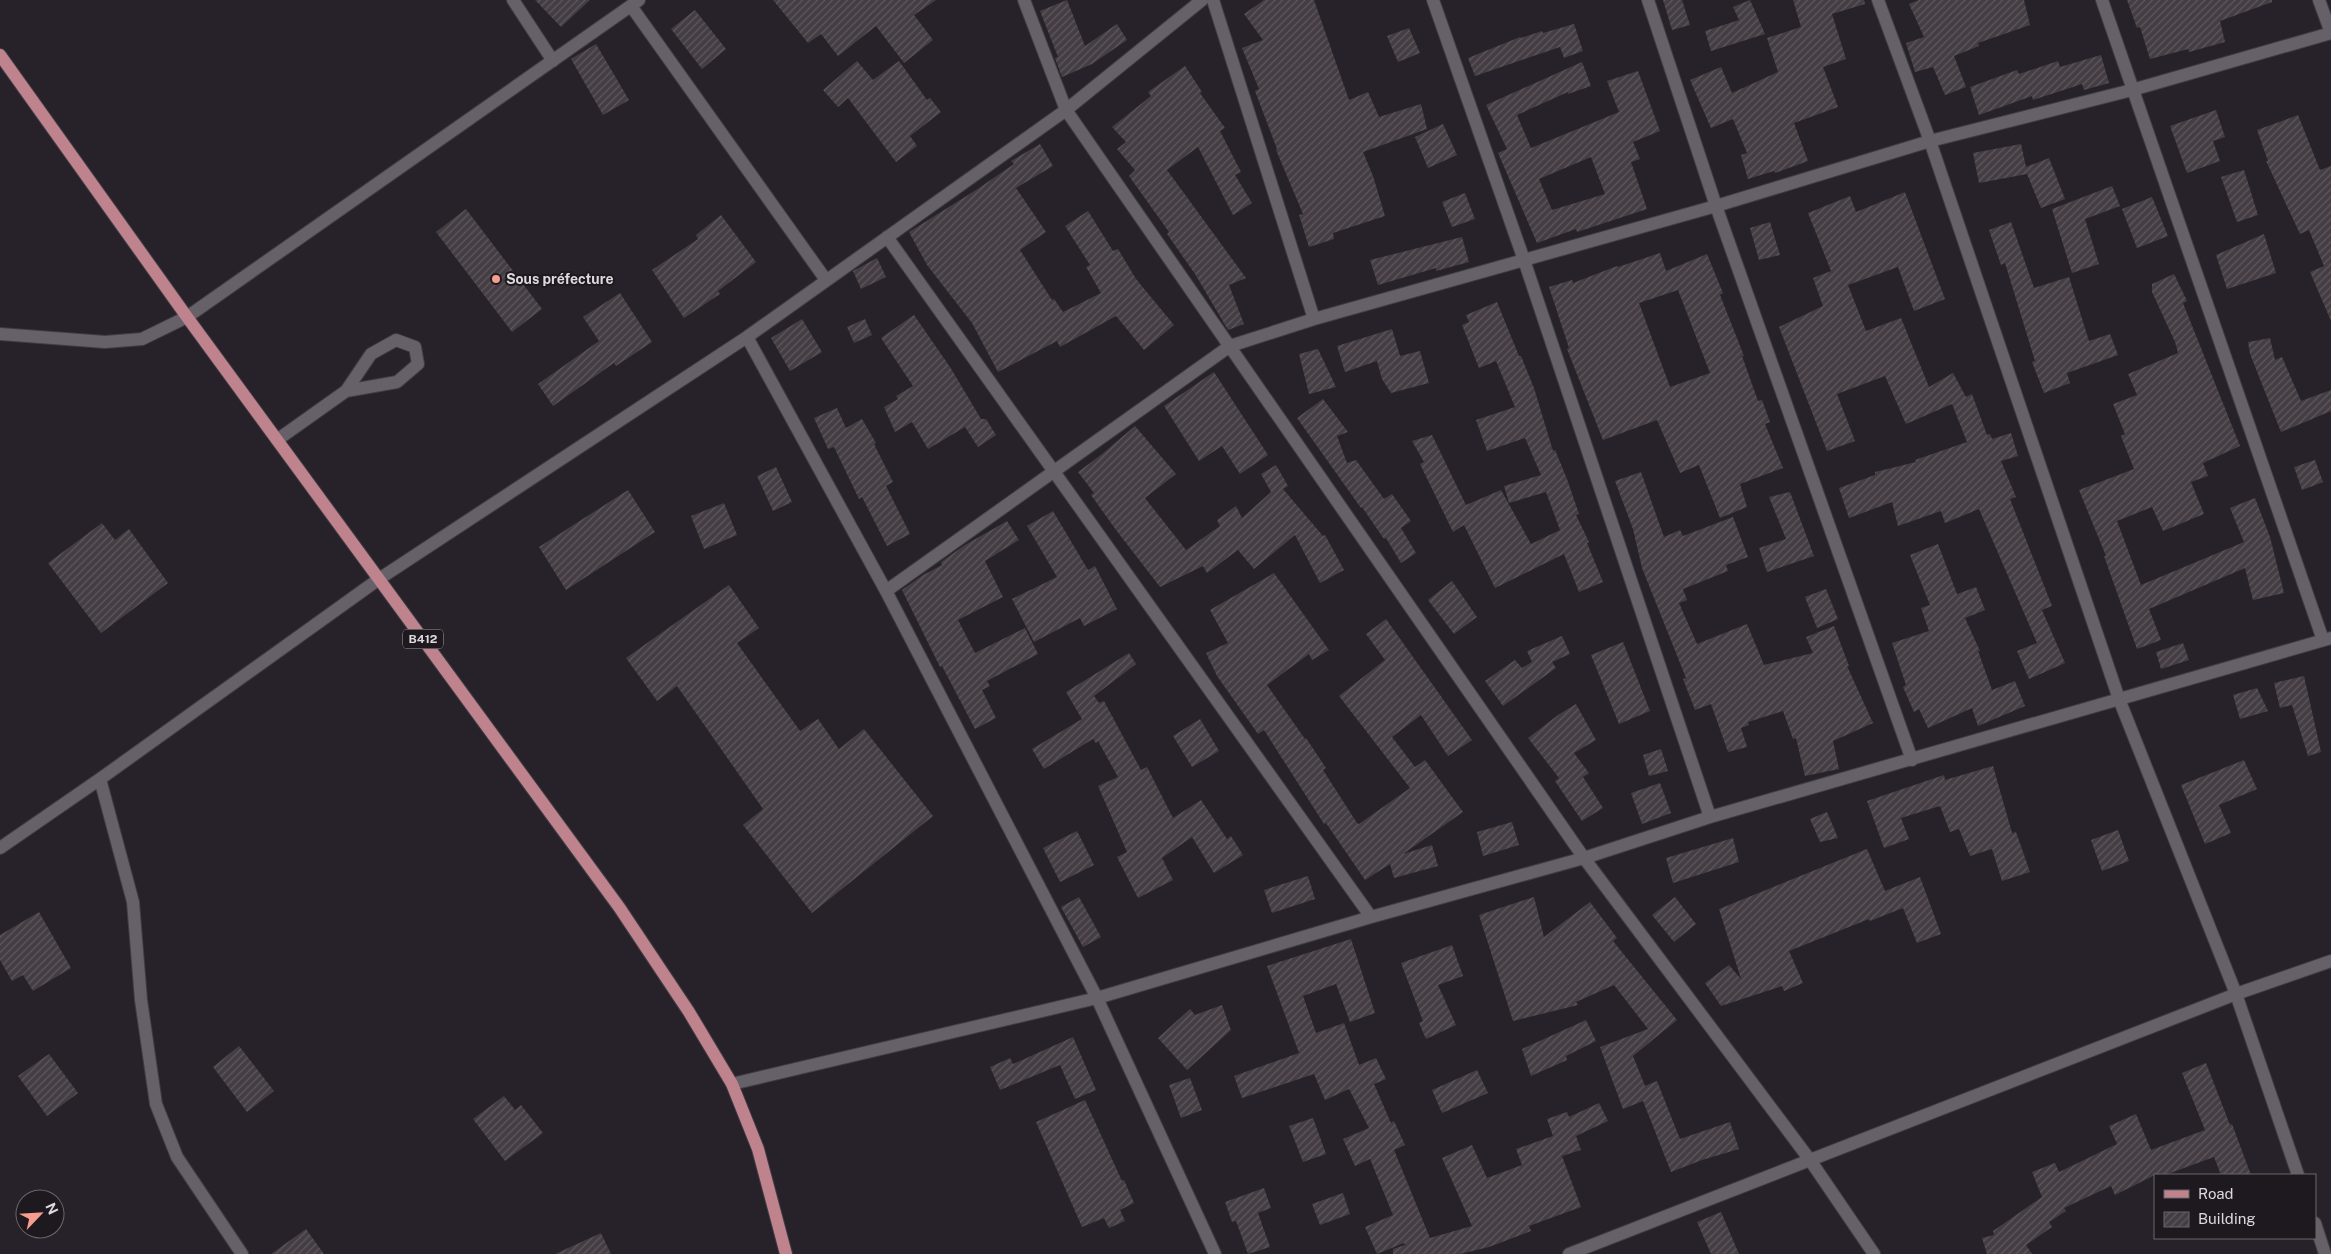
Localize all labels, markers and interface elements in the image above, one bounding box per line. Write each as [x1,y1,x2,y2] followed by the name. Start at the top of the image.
[506,271,613,287] place label: Sous préfecture
[490,273,502,285] marker: Sous préfecture
[403,630,443,648] road number: B412
[2154,1174,2316,1239] legend
[2198,1185,2234,1202] text: Road
[15,1189,65,1239] north arrow
[42,1200,61,1217] text: N
[2198,1210,2256,1227] text: Building

